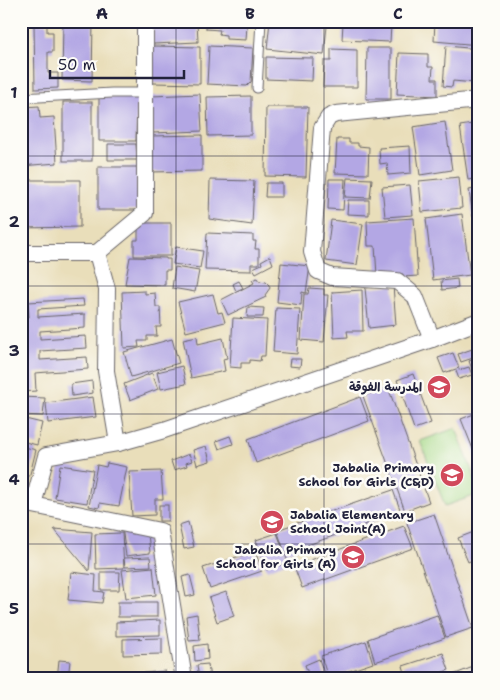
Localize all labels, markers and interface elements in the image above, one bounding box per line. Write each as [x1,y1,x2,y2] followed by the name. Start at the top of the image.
[96,3,108,24] text: A
[245,3,255,24] text: B
[393,3,403,24] text: C
[50,48,184,80] scale bar
[58,55,96,75] text: 50 m
[10,82,18,103] text: 1
[8,211,20,232] text: 2
[8,340,20,361] text: 3
[426,374,452,400] school or university icon: المدرسة الفوقة
[349,379,422,395] place label: المدرسة الفوقة
[299,460,434,490] place label: Jabalia Primary School for Girls (C&D)
[439,462,465,488] school or university icon: Jabalia Primary School for Girls (C&D)
[8,469,20,490] text: 4
[290,507,414,537] place label: Jabalia Elementary School Joint(A)
[259,509,285,535] school or university icon: Jabalia Elementary School Joint(A)
[216,542,336,572] place label: Jabalia Primary School for Girls (A)
[340,544,366,570] school or university icon: Jabalia Primary School for Girls (A)
[9,598,19,619] text: 5

